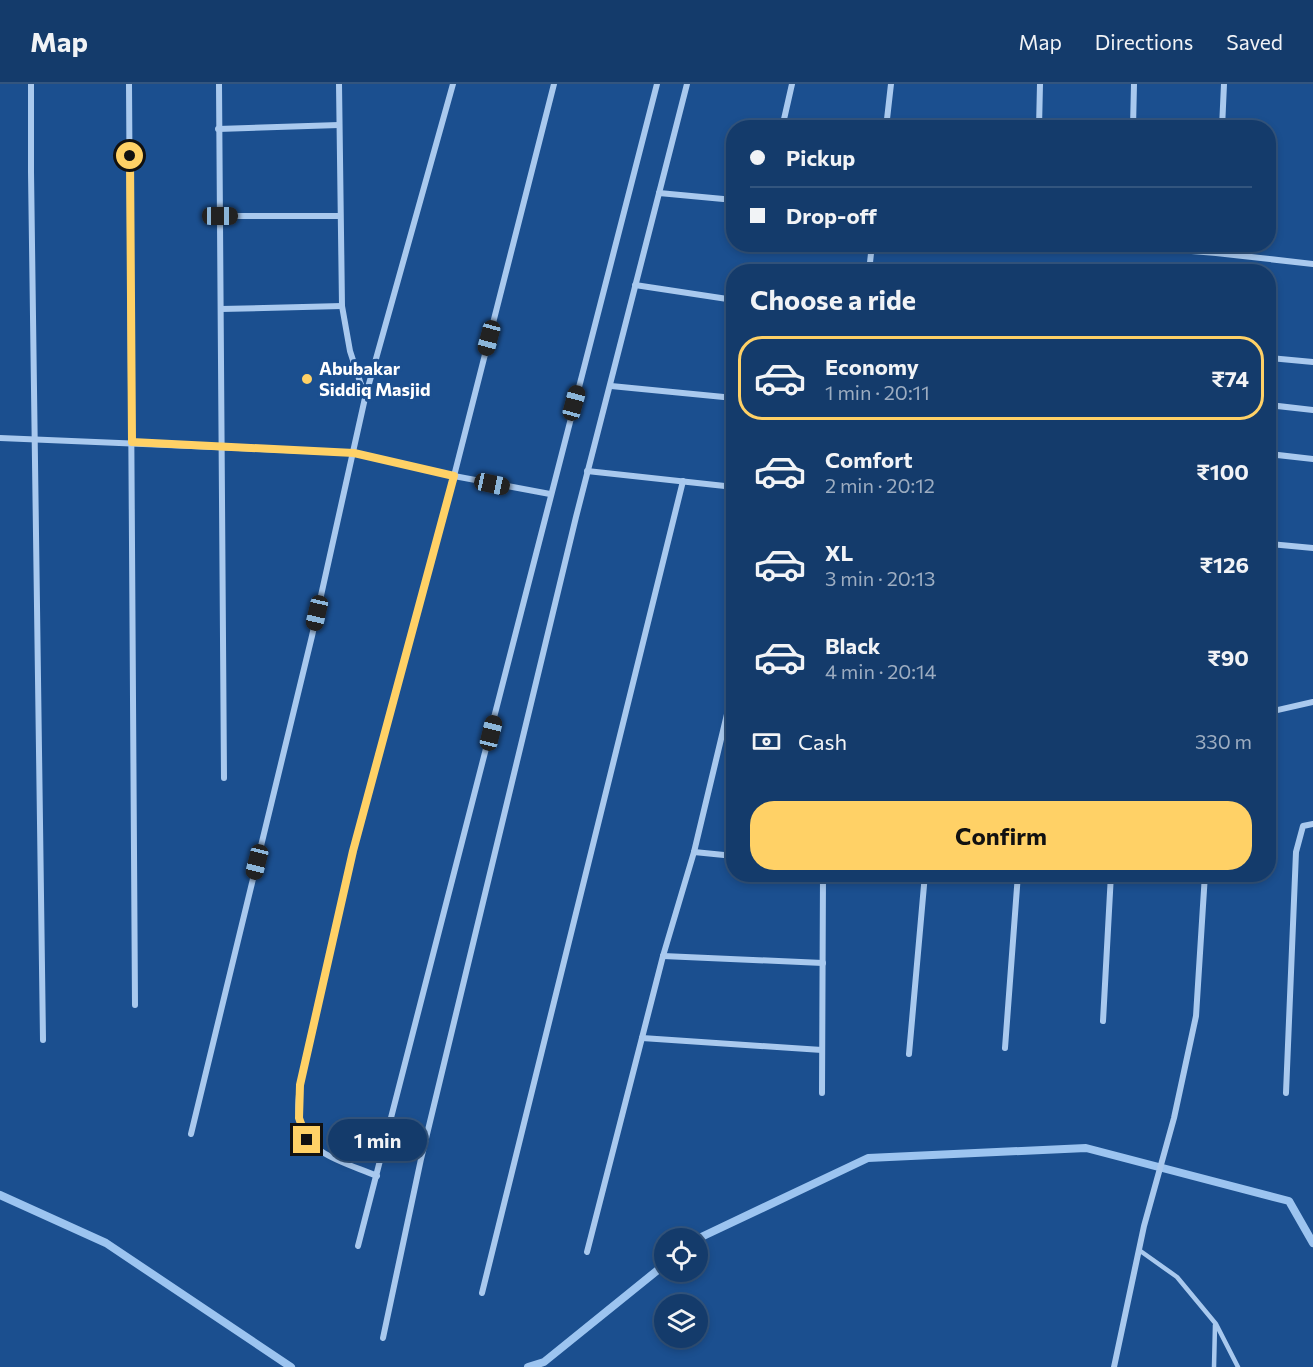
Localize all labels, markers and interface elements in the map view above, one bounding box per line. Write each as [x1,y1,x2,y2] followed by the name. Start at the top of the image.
[30,24,88,58] text: Map
[1019,29,1062,54] text: Map
[1095,29,1193,54] text: Directions
[1226,29,1283,54] text: Saved
[116,142,143,169] route start
[786,144,855,171] text: Pickup
[786,202,877,229] text: Drop-off
[202,207,238,225] car
[750,283,916,316] text: Choose a ride
[476,318,502,358] car
[753,351,807,405] icon: car
[825,353,919,380] text: Economy
[319,357,431,400] place label: Abubakar Siddiq Masjid
[1211,365,1249,392] text: ₹74
[300,372,314,386] marker: Abubakar Siddiq Masjid
[825,380,930,404] text: 1 min · 20:11
[561,383,587,423] car
[753,444,807,498] icon: car
[825,446,913,473] text: Comfort
[1196,458,1249,485] text: ₹100
[473,471,511,497] car
[825,473,935,497] text: 2 min · 20:12
[753,537,807,591] icon: car
[825,539,853,566] text: XL
[1199,551,1249,578] text: ₹126
[825,566,935,590] text: 3 min · 20:13
[304,593,330,633] car
[753,630,807,684] icon: car
[825,632,880,659] text: Black
[1207,644,1249,671] text: ₹90
[825,659,937,683] text: 4 min · 20:14
[478,713,504,753] car
[750,725,783,758] icon: cash
[798,728,847,755] text: Cash
[1195,729,1252,753] text: 330 m
[750,801,1252,870] button: Confirm
[244,842,270,882] car
[328,1119,427,1161] callout: 1 min
[293,1126,320,1153] route end
[354,1128,401,1152] text: 1 min
[654,1228,708,1348] map controls
[654,1228,708,1282] button: locate
[654,1294,708,1348] button: layers

